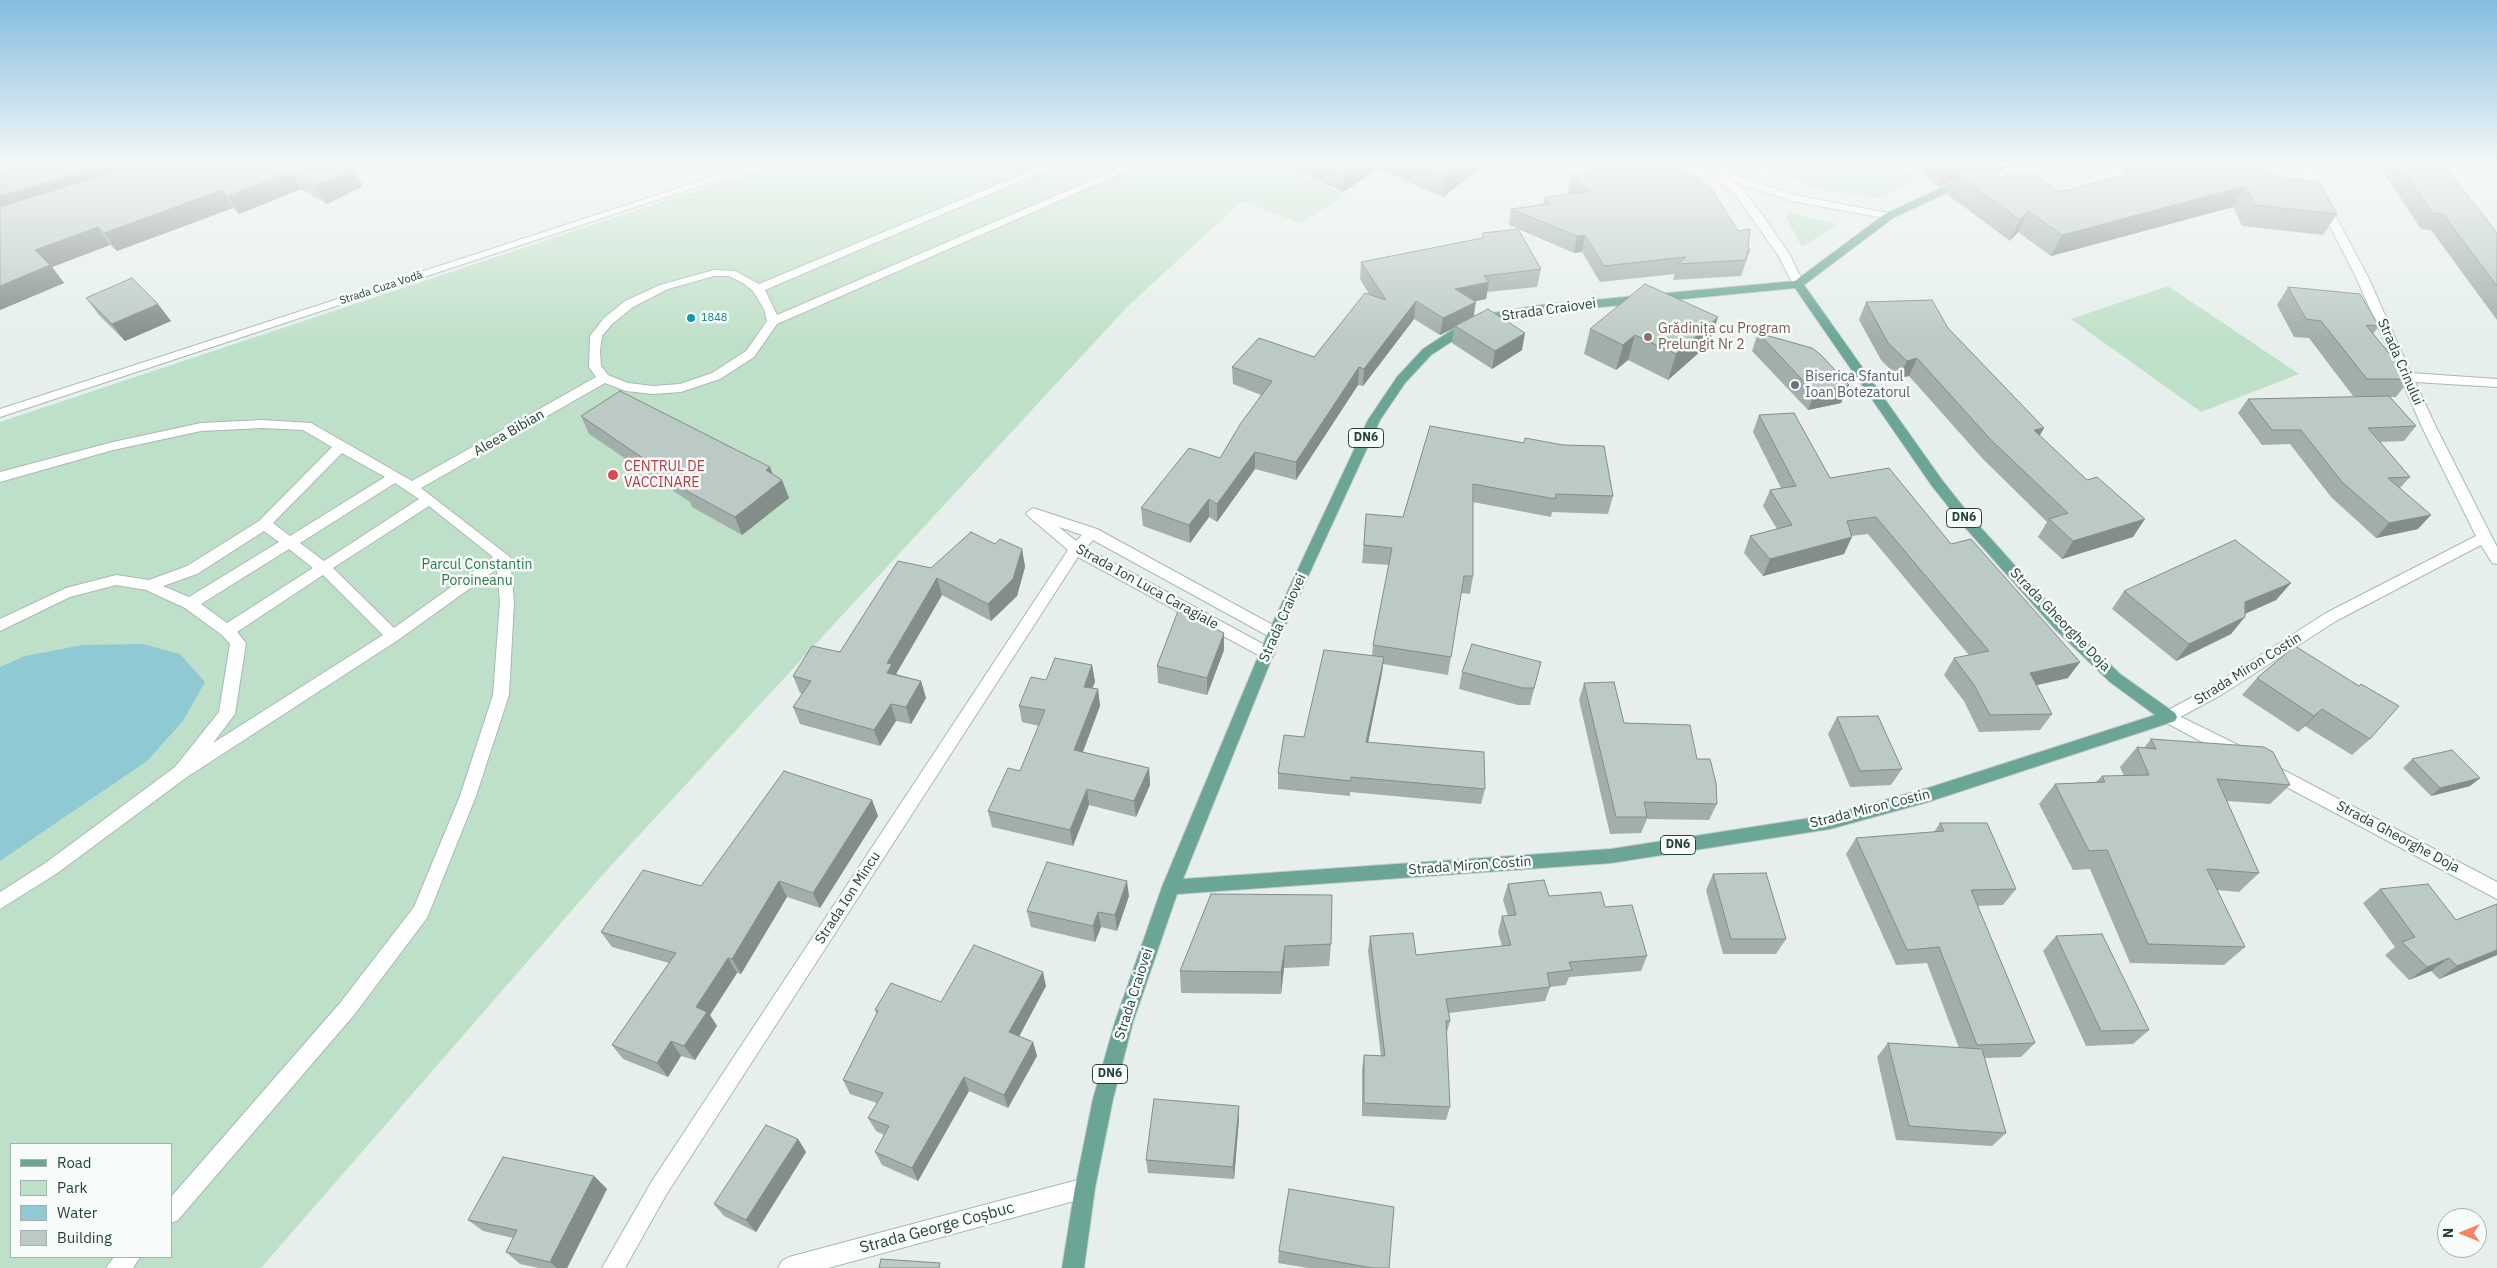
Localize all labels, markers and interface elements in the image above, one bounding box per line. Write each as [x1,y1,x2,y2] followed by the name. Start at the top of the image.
[338,268,424,308] street label: Strada Cuza Vodă
[1501,295,1597,325] street label: Strada Craiovei
[701,311,727,325] place label: 1848
[685,312,697,324] marker: 1848
[2373,316,2427,408] street label: Strada Crinului
[1658,321,1791,354] place label: Grădinița cu Program Prelungit Nr 2
[1642,331,1654,343] marker: Grădinița cu Program Prelungit Nr 2
[1805,369,1910,402] place label: Biserica Sfantul Ioan Botezatorul
[1789,379,1801,391] marker: Biserica Sfantul Ioan Botezatorul
[471,406,547,460] street label: Aleea Bibian
[1348,428,1384,448] road number: DN6
[624,459,705,492] place label: CENTRUL DE VACCINARE
[606,468,620,482] marker: CENTRUL DE VACCINARE
[1946,508,1982,528] road number: DN6
[1073,541,1221,633] street label: Strada Ion Luca Caragiale
[422,557,532,590] park label: Parcul Constantin Poroineanu
[2006,565,2114,675] street label: Strada Gheorghe Doja
[1256,571,1310,665] street label: Strada Craiovei
[2191,629,2305,709] street label: Strada Miron Costin
[1808,786,1932,832] street label: Strada Miron Costin
[2334,797,2462,877] street label: Strada Gheorghe Doja
[1660,836,1696,854] road number: DN6
[812,849,884,947] street label: Strada Ion Mincu
[1408,853,1532,879] street label: Strada Miron Costin
[1111,946,1157,1042] street label: Strada Craiovei
[1092,1064,1128,1084] road number: DN6
[10,1143,172,1258] legend
[57,1153,92,1172] text: Road
[57,1178,87,1197] text: Park
[858,1198,1016,1258] street label: Strada George Coșbuc
[57,1203,97,1222] text: Water
[2437,1208,2487,1258] north arrow
[57,1228,112,1247] text: Building
[2439,1228,2457,1238] text: N

